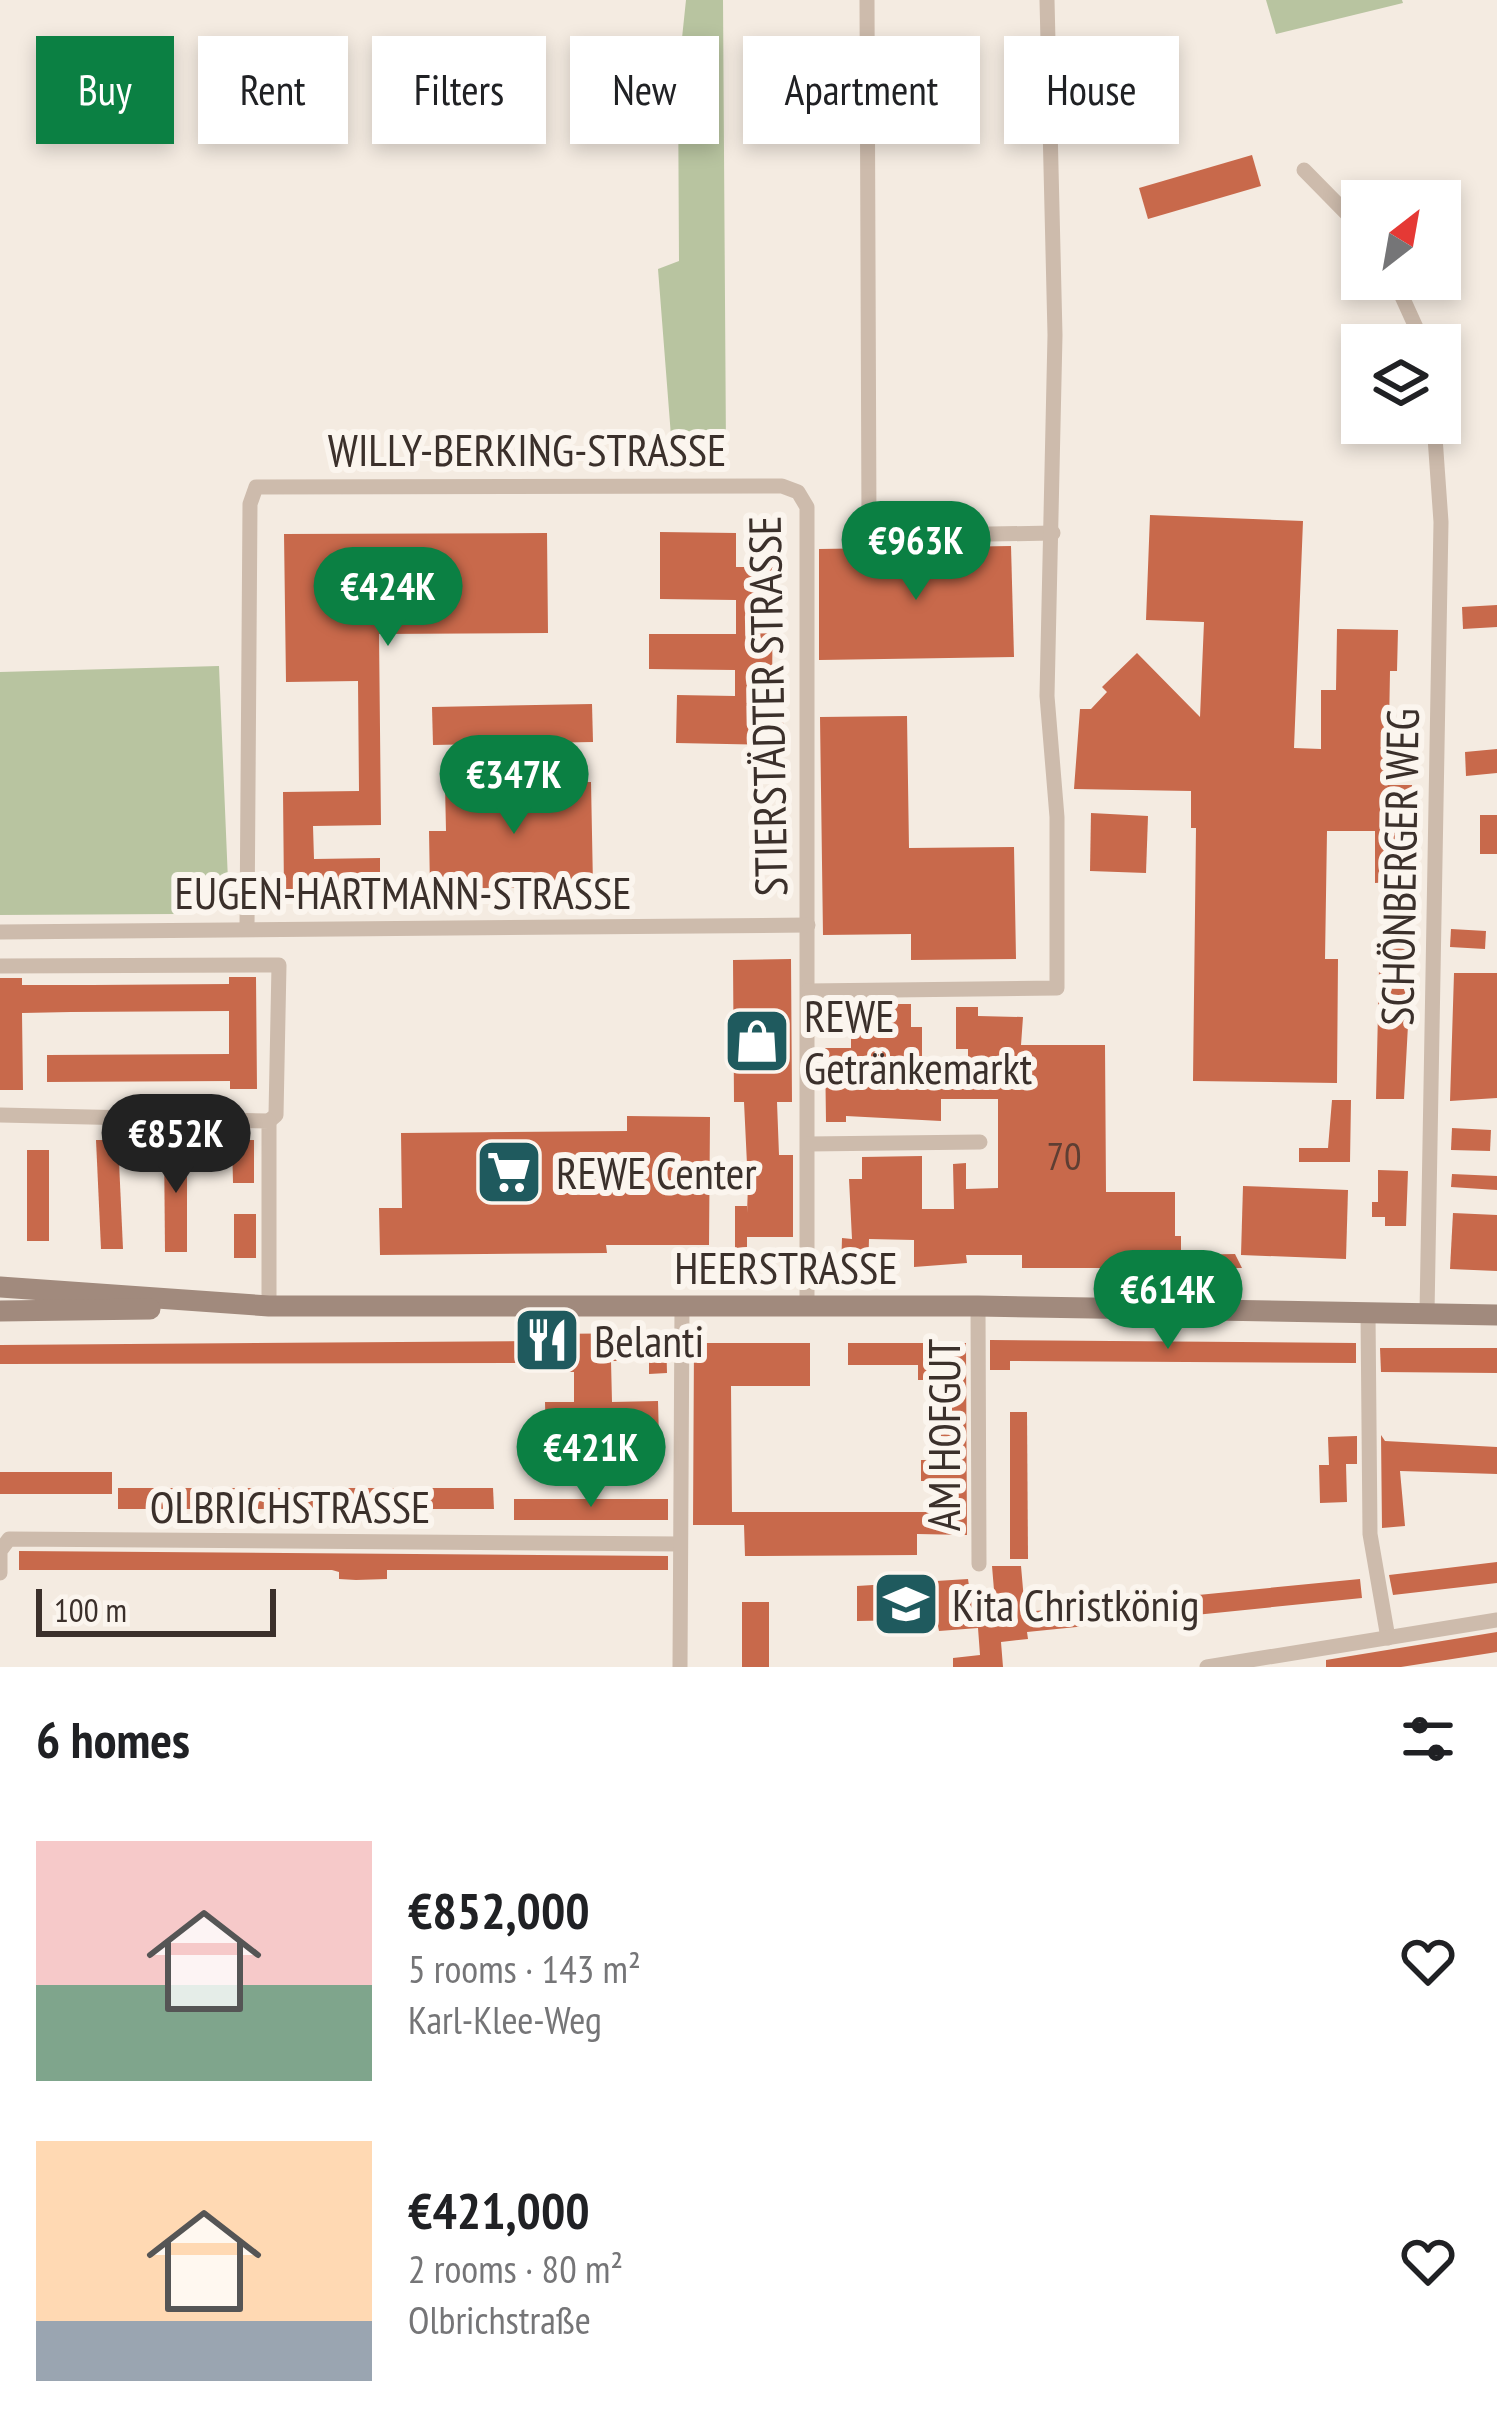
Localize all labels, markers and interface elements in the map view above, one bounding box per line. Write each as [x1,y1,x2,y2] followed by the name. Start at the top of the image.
[36,36,174,144] chip: Buy
[198,36,348,144] chip: Rent
[372,36,546,144] chip: Filters
[570,36,719,144] chip: New
[743,36,980,144] chip: Apartment
[1004,36,1179,144] chip: House
[1341,180,1461,300] north arrow
[1341,180,1461,444] map controls
[1341,324,1461,444] button: layers
[328,420,726,478] street label: WILLY-BERKING-STRASSE
[832,501,1000,603] pin: €963K
[869,514,963,565] text: €963K
[735,515,799,897] street label: STIERSTÄDTER STRASSE
[304,547,472,649] pin: €424K
[341,560,435,611] text: €424K
[1367,708,1431,1026] street label: SCHÖNBERGER WEG
[430,735,598,837] pin: €347K
[467,748,561,799] text: €347K
[174,863,632,921] street label: EUGEN-HARTMANN-STRASSE
[804,986,1033,1096] place label: REWE Getränkemarkt
[722,1006,792,1076] shop icon: REWE Getränkemarkt
[92,1094,260,1196] pin: €852K
[129,1107,223,1158] text: €852K
[1046,1130,1082,1181] house number: 70
[474,1137,544,1207] supermarket icon: REWE Center
[556,1143,757,1201] place label: REWE Center
[674,1238,898,1296] street label: HEERSTRASSE
[1084,1250,1252,1352] pin: €614K
[1121,1263,1215,1314] text: €614K
[512,1305,582,1375] restaurant icon: Belanti
[594,1311,704,1369] place label: Belanti
[914,1339,972,1531] street label: AM HOFGUT
[507,1408,675,1510] pin: €421K
[544,1421,638,1472] text: €421K
[150,1477,430,1535] street label: OLBRICHSTRASSE
[871,1569,941,1639] school or university icon: Kita Christkönig
[952,1575,1199,1633] place label: Kita Christkönig
[36,1583,276,1636] scale bar
[54,1588,127,1631] text: 100 m
[36,1706,190,1772] text: 6 homes
[1395,1706,1461,1772] icon: filters
[408,1877,590,1943] text: €852,000
[132,1889,276,2033] icon: home
[1395,1928,1461,1994] icon: heart
[408,1943,641,1994] text: 5 rooms · 143 m²
[408,1994,602,2045] text: Karl-Klee-Weg
[408,2177,590,2243] text: €421,000
[132,2189,276,2333] icon: home
[1395,2228,1461,2294] icon: heart
[408,2243,623,2294] text: 2 rooms · 80 m²
[408,2294,591,2345] text: Olbrichstraße

